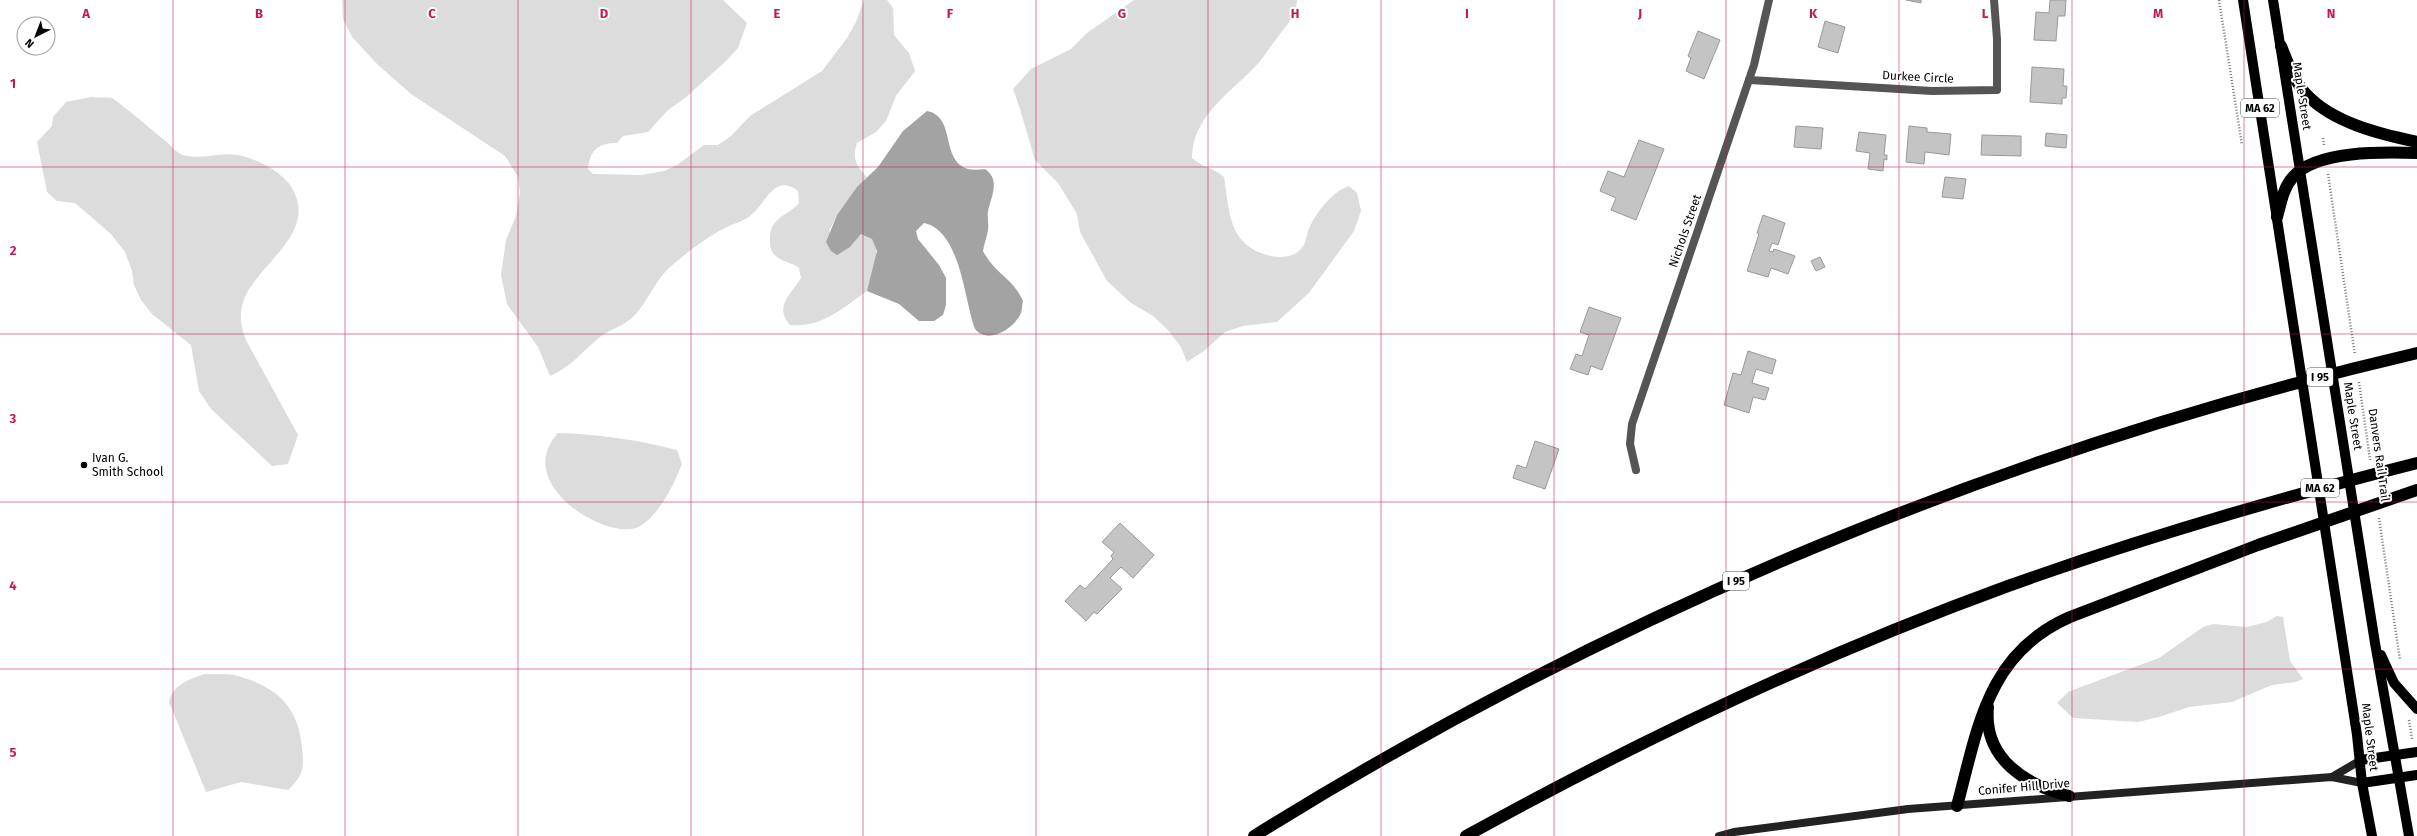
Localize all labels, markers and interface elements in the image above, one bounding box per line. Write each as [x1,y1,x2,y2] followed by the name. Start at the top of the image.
[81,6,90,21] text: A
[255,6,263,21] text: B
[428,6,436,21] text: C
[600,6,609,21] text: D
[774,6,781,21] text: E
[947,6,954,21] text: F
[1118,6,1126,21] text: G
[1291,6,1299,21] text: H
[1465,6,1469,21] text: I
[1637,6,1642,21] text: J
[1809,6,1818,21] text: K
[1982,6,1989,21] text: L
[2153,6,2163,21] text: M
[2327,6,2335,21] text: N
[16,16,56,56] north arrow
[23,36,37,50] text: N
[2290,61,2314,132] street label: Maple Street
[1882,68,1954,86] street label: Durkee Circle
[10,76,16,91] text: 1
[2241,99,2279,117] road number: MA 62
[1666,192,1704,269] street label: Nichols Street
[10,243,17,258] text: 2
[2307,368,2333,386] road number: I 95
[2341,381,2365,452] street label: Maple Street
[2366,408,2393,503] street label: Danvers Rail Trail
[9,411,17,426] text: 3
[92,451,164,479] place label: Ivan G. Smith School
[79,460,89,470] marker: Ivan G. Smith School
[2301,479,2339,497] road number: MA 62
[1723,572,1749,590] road number: I 95
[9,578,17,593] text: 4
[2359,702,2381,773] street label: Maple Street
[10,745,17,760] text: 5
[1978,776,2070,798] street label: Conifer Hill Drive

